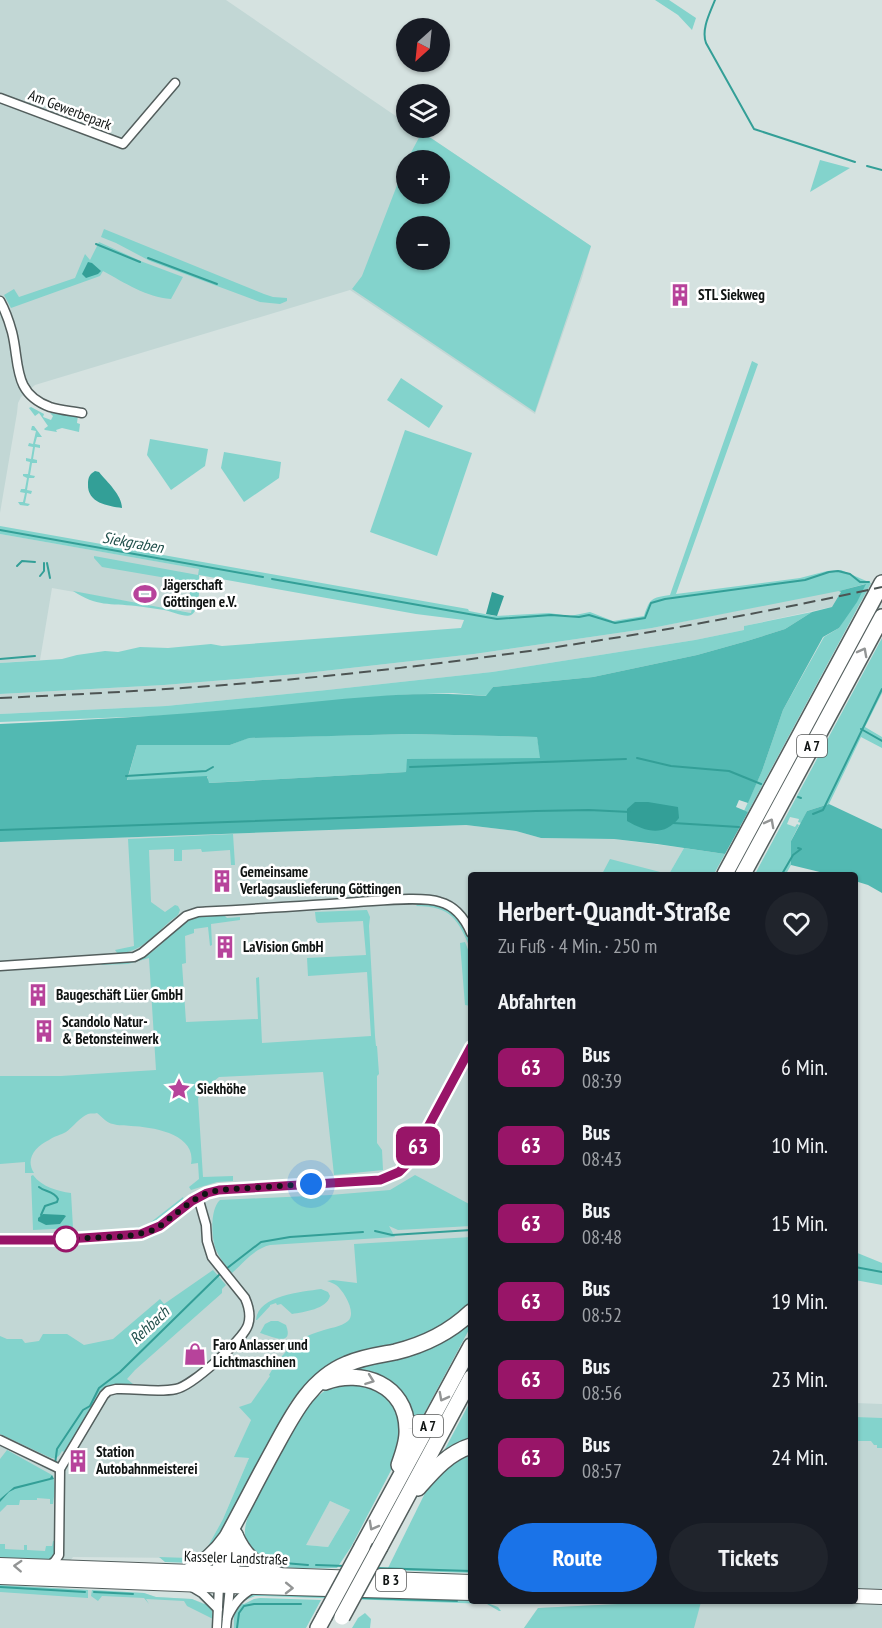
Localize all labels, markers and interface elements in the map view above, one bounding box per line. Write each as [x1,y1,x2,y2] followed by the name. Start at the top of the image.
[396,18,450,72] north arrow
[396,18,450,270] map controls
[396,84,450,138] button: layers
[26,85,115,134] street label: Am Gewerbepark
[396,150,450,204] button: +
[396,216,450,270] button: −
[667,282,693,308] building icon: STL Siekweg
[698,285,765,304] place label: STL Siekweg
[101,527,166,557] water label: Siekgraben
[162,575,237,611] place label: Jägerschaft Göttingen e.V.
[132,581,158,607] sports icon: Jägerschaft Göttingen e.V.
[856,647,867,658] one-way arrow
[797,735,827,757] road number: A 7
[763,819,774,829] one-way arrow
[239,862,402,898] place label: Gemeinsame Verlagsauslieferung Göttingen
[209,868,235,894] building icon: Gemeinsame Verlagsauslieferung Göttingen
[498,892,731,929] text: Herbert-Quandt-Straße
[765,892,828,955] button: heart
[498,933,657,959] text: Zu Fuß · 4 Min. · 250 m
[212,934,238,960] building icon: LaVision GmbH
[243,937,324,956] place label: LaVision GmbH
[25,982,51,1008] building icon: Baugeschäft Lüer GmbH
[56,985,183,1004] place label: Baugeschäft Lüer GmbH
[498,987,576,1015] text: Abfahrten
[62,1012,159,1048] place label: Scandolo Natur- & Betonsteinwerk
[31,1018,57,1044] building icon: Scandolo Natur- & Betonsteinwerk
[582,1040,610,1068] text: Bus
[781,1053,828,1081] text: 6 Min.
[521,1054,541,1081] text: 63
[582,1068,622,1094] text: 08:39
[166,1076,192,1102] place icon: Siekhöhe
[197,1079,246,1098] place label: Siekhöhe
[582,1118,610,1146] text: Bus
[391,1126,445,1166] line badge: 63
[771,1131,828,1159] text: 10 Min.
[521,1132,541,1159] text: 63
[408,1133,428,1160] text: 63
[582,1146,622,1172] text: 08:43
[296,1169,326,1199] your location
[582,1196,610,1224] text: Bus
[771,1209,828,1237] text: 15 Min.
[521,1210,541,1237] text: 63
[582,1224,622,1250] text: 08:48
[53,1226,79,1252] unlabelled marker
[582,1274,610,1302] text: Bus
[771,1287,828,1315] text: 19 Min.
[521,1288,541,1315] text: 63
[125,1301,174,1348] water label: Rehbach
[582,1302,622,1328] text: 08:52
[213,1335,308,1371] place label: Faro Anlasser und Lichtmaschinen
[182,1341,208,1367] shop icon: Faro Anlasser und Lichtmaschinen
[582,1352,610,1380] text: Bus
[771,1365,828,1393] text: 23 Min.
[521,1366,541,1393] text: 63
[364,1373,375,1386] one-way arrow
[582,1380,622,1406] text: 08:56
[439,1391,450,1402] one-way arrow
[413,1415,443,1437] road number: A 7
[582,1430,610,1458] text: Bus
[95,1442,198,1478] place label: Station Autobahnmeisterei
[771,1443,828,1471] text: 24 Min.
[521,1444,541,1471] text: 63
[65,1448,91,1474] building icon: Station Autobahnmeisterei
[582,1458,622,1484] text: 08:57
[369,1520,380,1530] one-way arrow
[498,1523,657,1592] button: Route
[669,1523,828,1592] button: Tickets
[184,1546,288,1569] street label: Kasseler Landstraße
[14,1560,23,1573] one-way arrow
[376,1569,406,1591] road number: B 3
[285,1582,294,1594] one-way arrow

